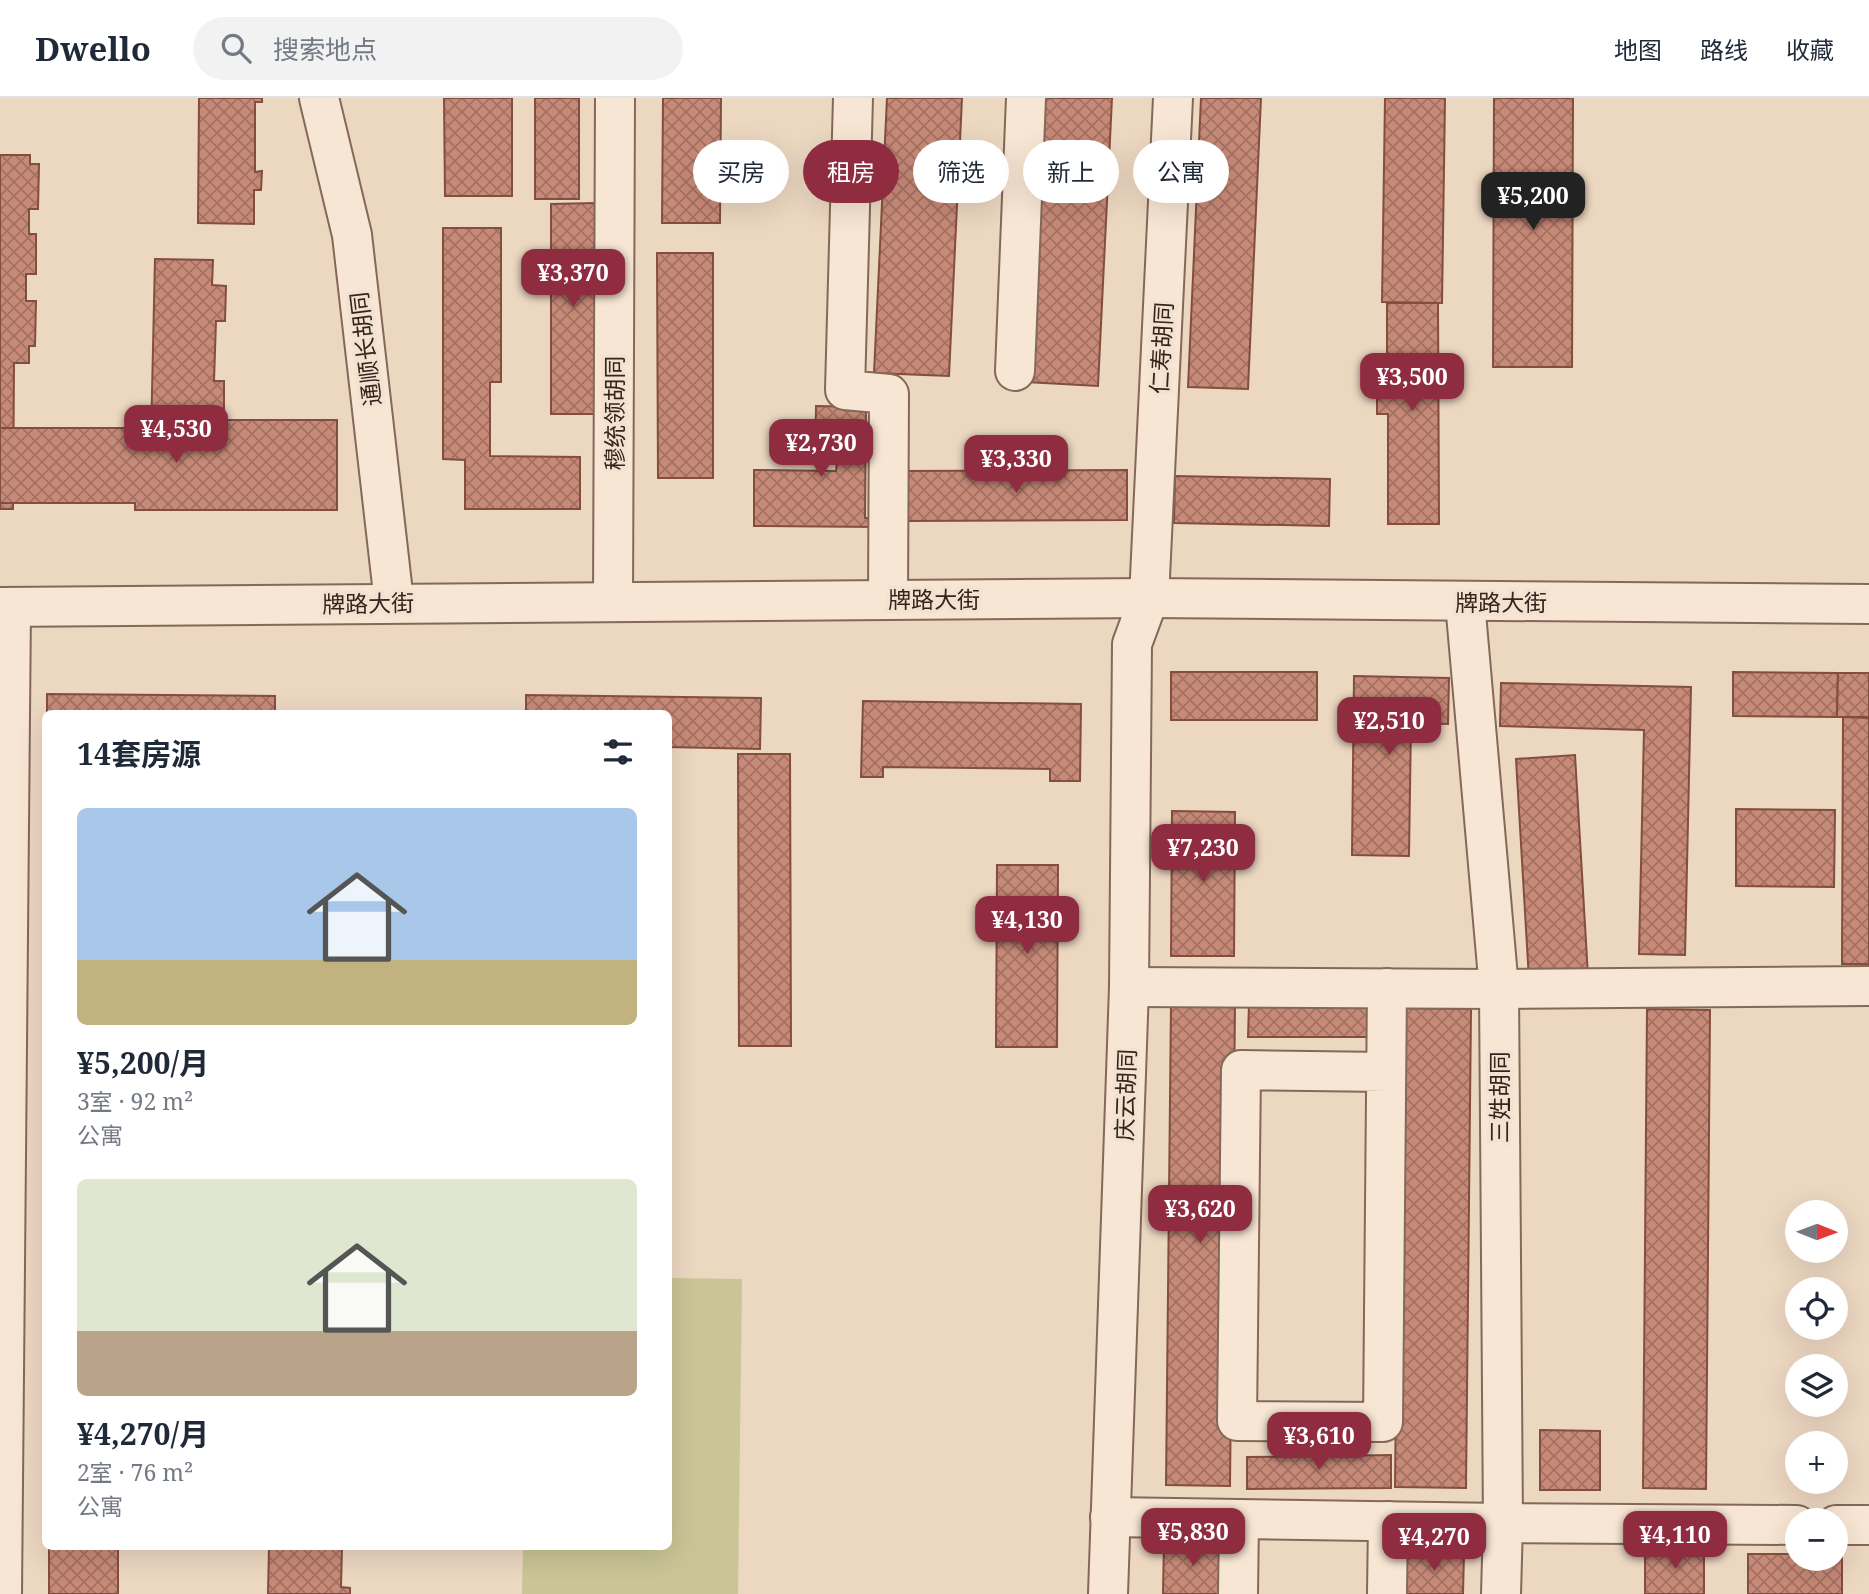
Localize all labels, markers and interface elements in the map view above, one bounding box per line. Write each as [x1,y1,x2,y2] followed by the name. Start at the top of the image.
[193,17,683,80] search box
[35,26,151,71] text: Dwello
[217,29,255,67] icon: search
[273,31,377,67] text: 搜索地点
[1614,33,1662,66] text: 地图
[1700,33,1748,66] text: 路线
[1786,33,1834,66] text: 收藏
[693,140,789,203] chip: 买房
[803,140,899,203] chip: 租房
[913,140,1009,203] chip: 筛选
[1023,140,1119,203] chip: 新上
[1133,140,1229,203] chip: 公寓
[1476,172,1590,232] pin: ¥5,200
[1497,179,1569,211] text: ¥5,200
[516,250,630,309] pin: ¥3,370
[537,256,609,288] text: ¥3,370
[342,290,388,408] street label: 通顺长胡同
[1143,301,1179,395] street label: 仁寿胡同
[1355,354,1469,413] pin: ¥3,500
[598,356,630,471] street label: 穆统领胡同
[1376,360,1448,392] text: ¥3,500
[119,406,233,465] pin: ¥4,530
[140,412,212,444] text: ¥4,530
[764,420,878,479] pin: ¥2,730
[785,426,857,458] text: ¥2,730
[959,436,1073,495] pin: ¥3,330
[980,442,1052,474] text: ¥3,330
[888,583,980,615] street label: 牌路大街
[322,586,414,620] street label: 牌路大街
[1455,586,1547,618] street label: 牌路大街
[1332,698,1446,757] pin: ¥2,510
[1353,704,1425,736] text: ¥2,510
[77,733,201,774] text: 14套房源
[599,733,637,771] icon: filters
[1146,824,1260,884] pin: ¥7,230
[1167,831,1239,863] text: ¥7,230
[294,854,420,980] icon: home
[970,896,1084,956] pin: ¥4,130
[991,903,1063,935] text: ¥4,130
[77,1042,209,1083] text: ¥5,200/月
[1107,1048,1143,1142] street label: 庆云胡同
[1483,1051,1515,1143] street label: 三姓胡同
[77,1085,193,1117] text: 3室 · 92 m²
[77,1119,123,1151] text: 公寓
[1143,1186,1257,1245] pin: ¥3,620
[1164,1192,1236,1224] text: ¥3,620
[1785,1200,1848,1264] north arrow
[1785,1200,1848,1571] map controls
[294,1225,420,1351] icon: home
[1785,1277,1848,1340] button: locate
[1785,1354,1848,1417] button: layers
[1262,1412,1376,1472] pin: ¥3,610
[77,1413,209,1454] text: ¥4,270/月
[1283,1419,1355,1451] text: ¥3,610
[1785,1431,1848,1494] button: +
[77,1456,193,1488] text: 2室 · 76 m²
[77,1490,123,1522] text: 公寓
[1136,1508,1250,1568] pin: ¥5,830
[1785,1508,1848,1571] button: −
[1618,1512,1732,1571] pin: ¥4,110
[1377,1514,1491,1573] pin: ¥4,270
[1157,1515,1229,1547] text: ¥5,830
[1639,1518,1711,1550] text: ¥4,110
[1398,1520,1470,1552] text: ¥4,270

